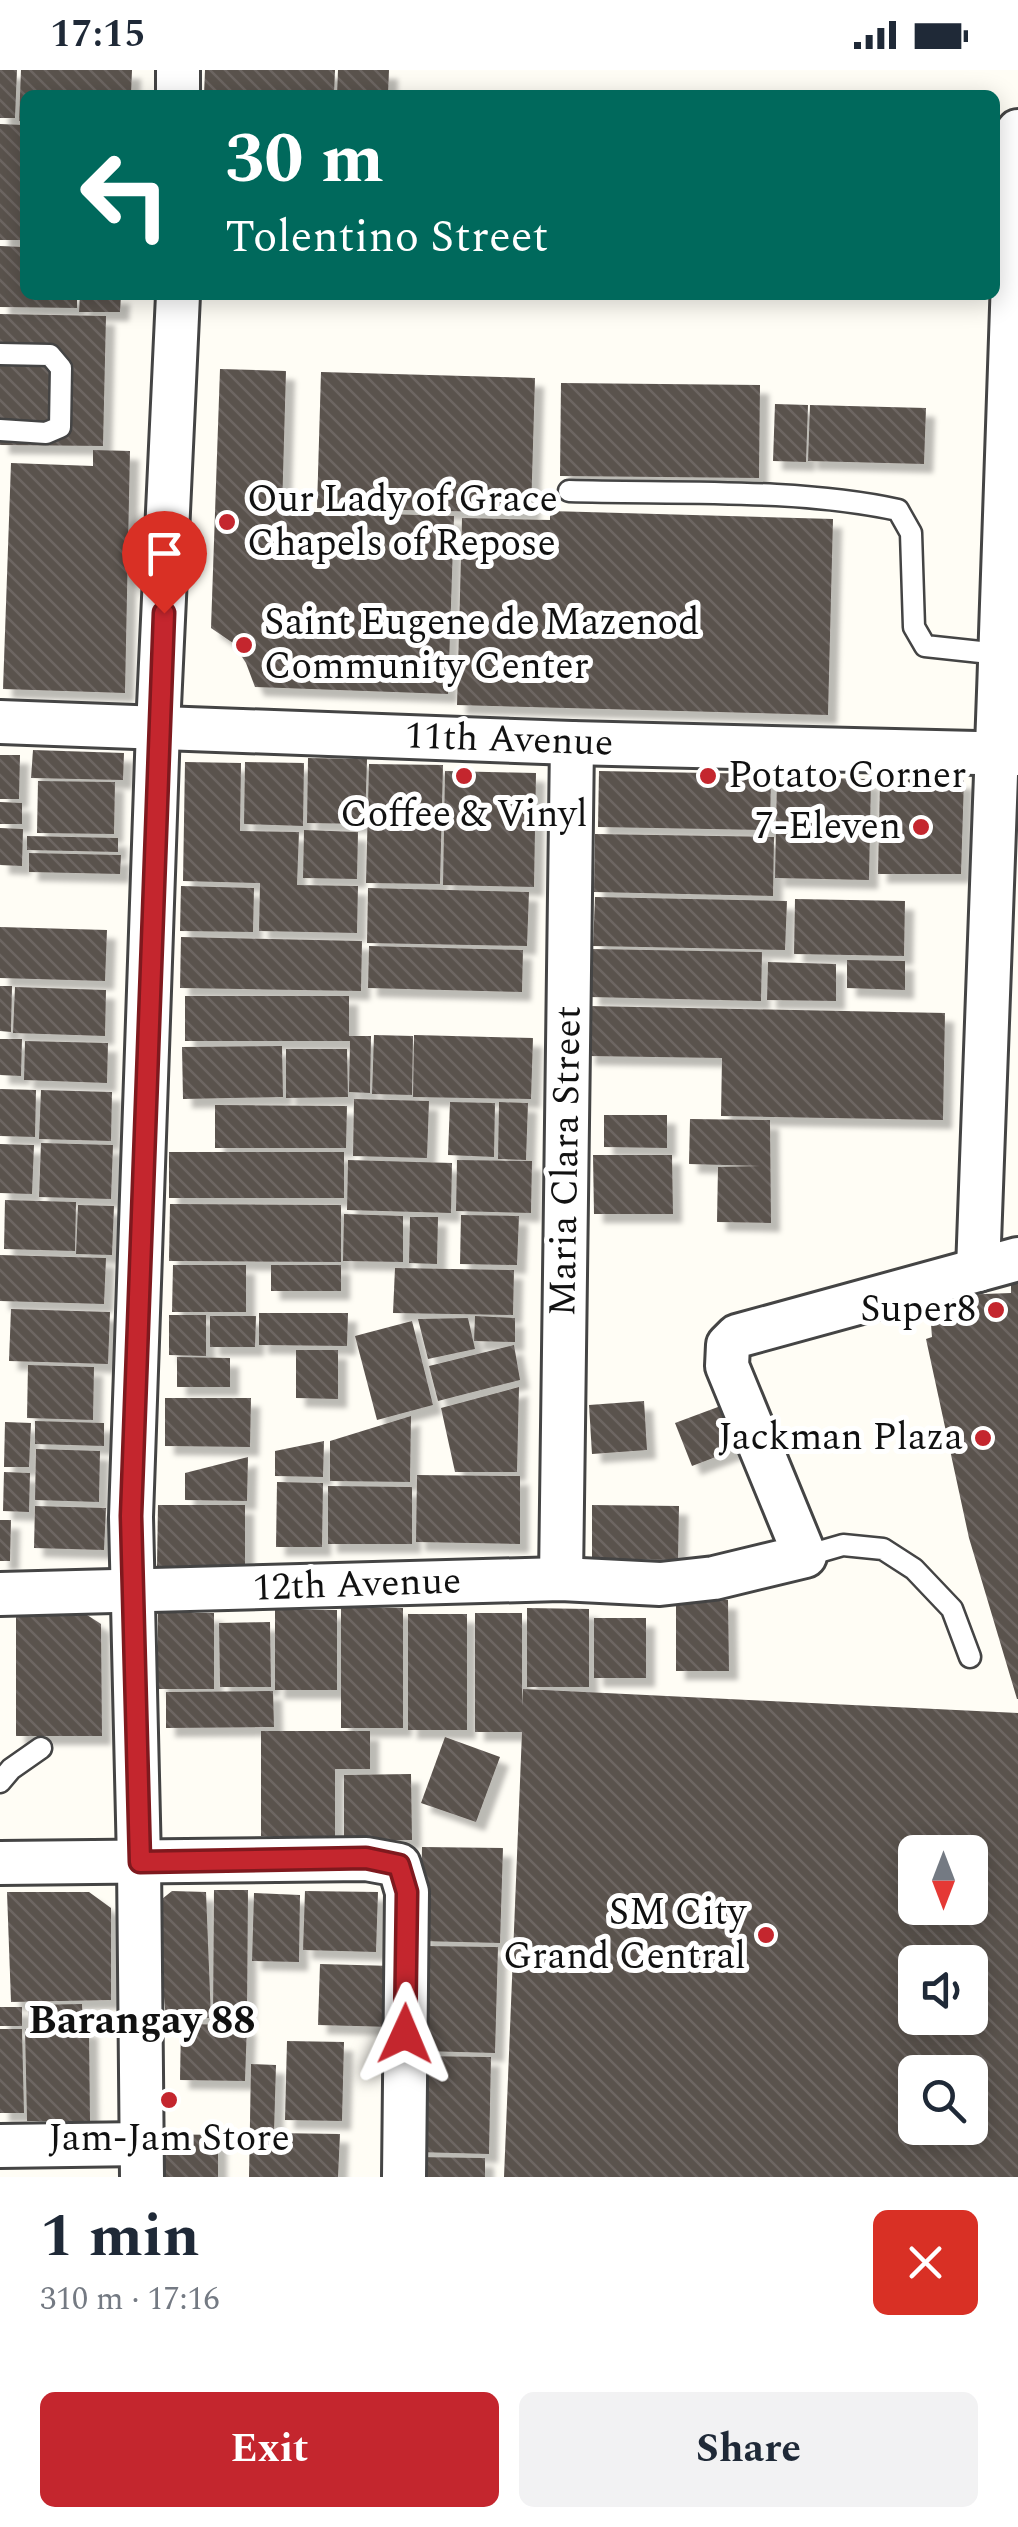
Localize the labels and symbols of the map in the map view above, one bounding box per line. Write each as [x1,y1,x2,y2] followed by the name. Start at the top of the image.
[247,471,558,573] place label: Our Lady of Grace Chapels of Repose
[122,511,207,614] pin
[216,511,238,533] marker: Our Lady of Grace Chapels of Repose
[264,594,700,696] place label: Saint Eugene de Mazenod Community Center
[233,634,255,656] marker: Saint Eugene de Mazenod Community Center
[404,707,614,773] street label: 11th Avenue
[728,747,966,805] place label: Potato Corner
[453,765,475,787] marker: Coffee & Vinyl
[697,765,719,787] marker: Potato Corner
[340,786,588,844] place label: Coffee & Vinyl
[755,798,901,856] place label: 7-Eleven
[910,816,932,838] marker: 7-Eleven
[534,1005,598,1317] street label: Maria Clara Street
[860,1281,976,1339] place label: Super8
[985,1299,1007,1321] marker: Super8
[718,1409,963,1467] place label: Jackman Plaza
[972,1427,994,1449] marker: Jackman Plaza
[252,1552,462,1618] street label: 12th Avenue
[898,1835,988,1925] north arrow
[503,1884,748,1986] place label: SM City Grand Central
[755,1924,777,1946] marker: SM City Grand Central
[353,1982,457,2086] position arrow
[28,1991,256,2052] district label: Barangay 88
[158,2089,180,2111] marker: Jam-Jam Store
[48,2110,290,2168] place label: Jam-Jam Store

